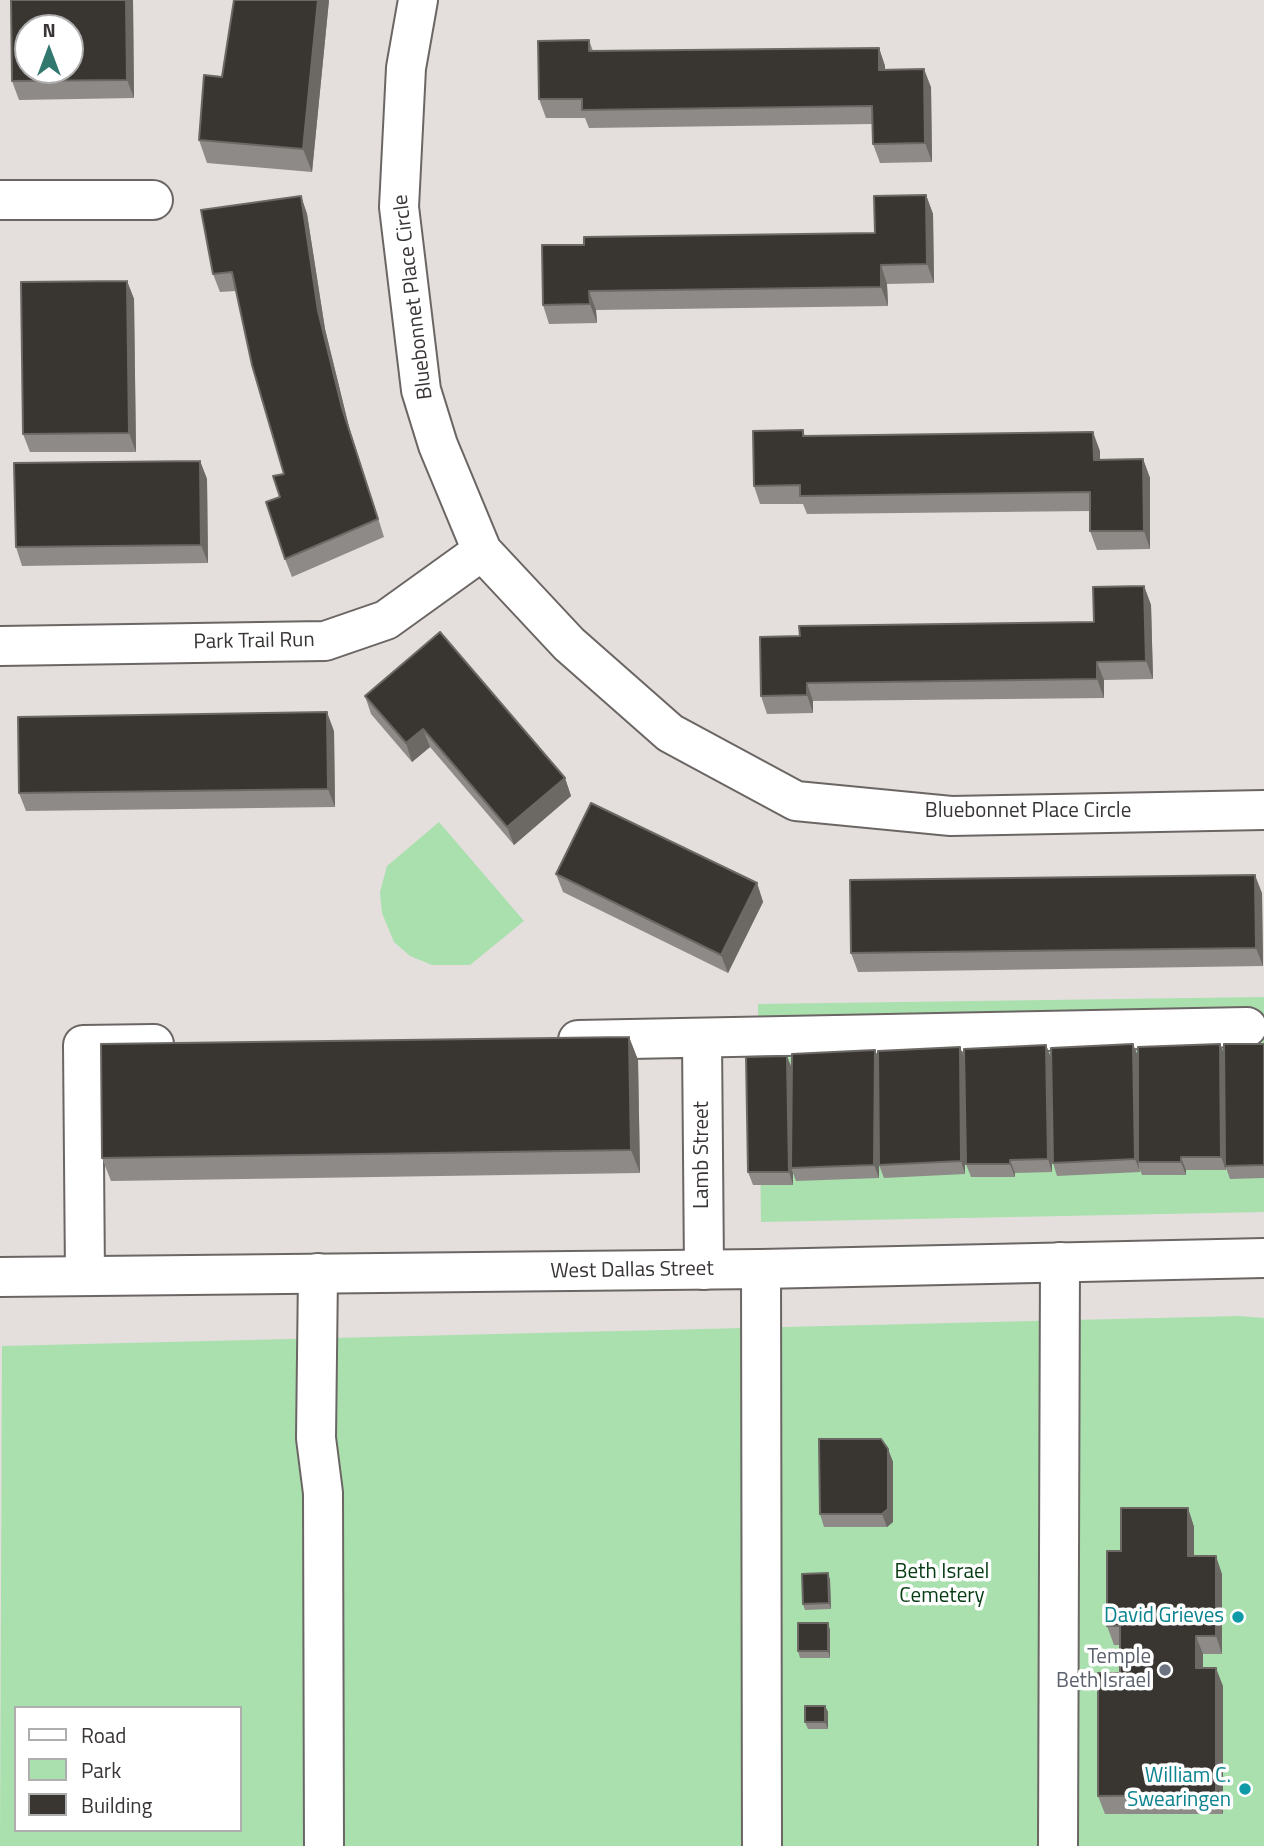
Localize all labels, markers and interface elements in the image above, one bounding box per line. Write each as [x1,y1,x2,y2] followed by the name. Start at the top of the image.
[14,14,84,84] north arrow
[42,15,56,44] text: N
[389,193,439,401] street label: Bluebonnet Place Circle
[193,628,315,656] street label: Park Trail Run
[925,799,1131,825] street label: Bluebonnet Place Circle
[690,1101,716,1209] street label: Lamb Street
[550,1257,714,1285] street label: West Dallas Street
[895,1560,989,1610] park label: Beth Israel Cemetery
[1104,1604,1224,1630] place label: David Grieves
[1230,1609,1246,1625] marker: David Grieves
[1056,1645,1151,1695] place label: Temple Beth Israel
[1157,1662,1173,1678] marker: Temple Beth Israel
[14,1706,242,1832] legend
[81,1719,126,1751] text: Road
[81,1754,121,1786] text: Park
[1127,1764,1231,1814] place label: William C. Swearingen
[1237,1781,1253,1797] marker: William C. Swearingen
[81,1789,152,1821] text: Building

